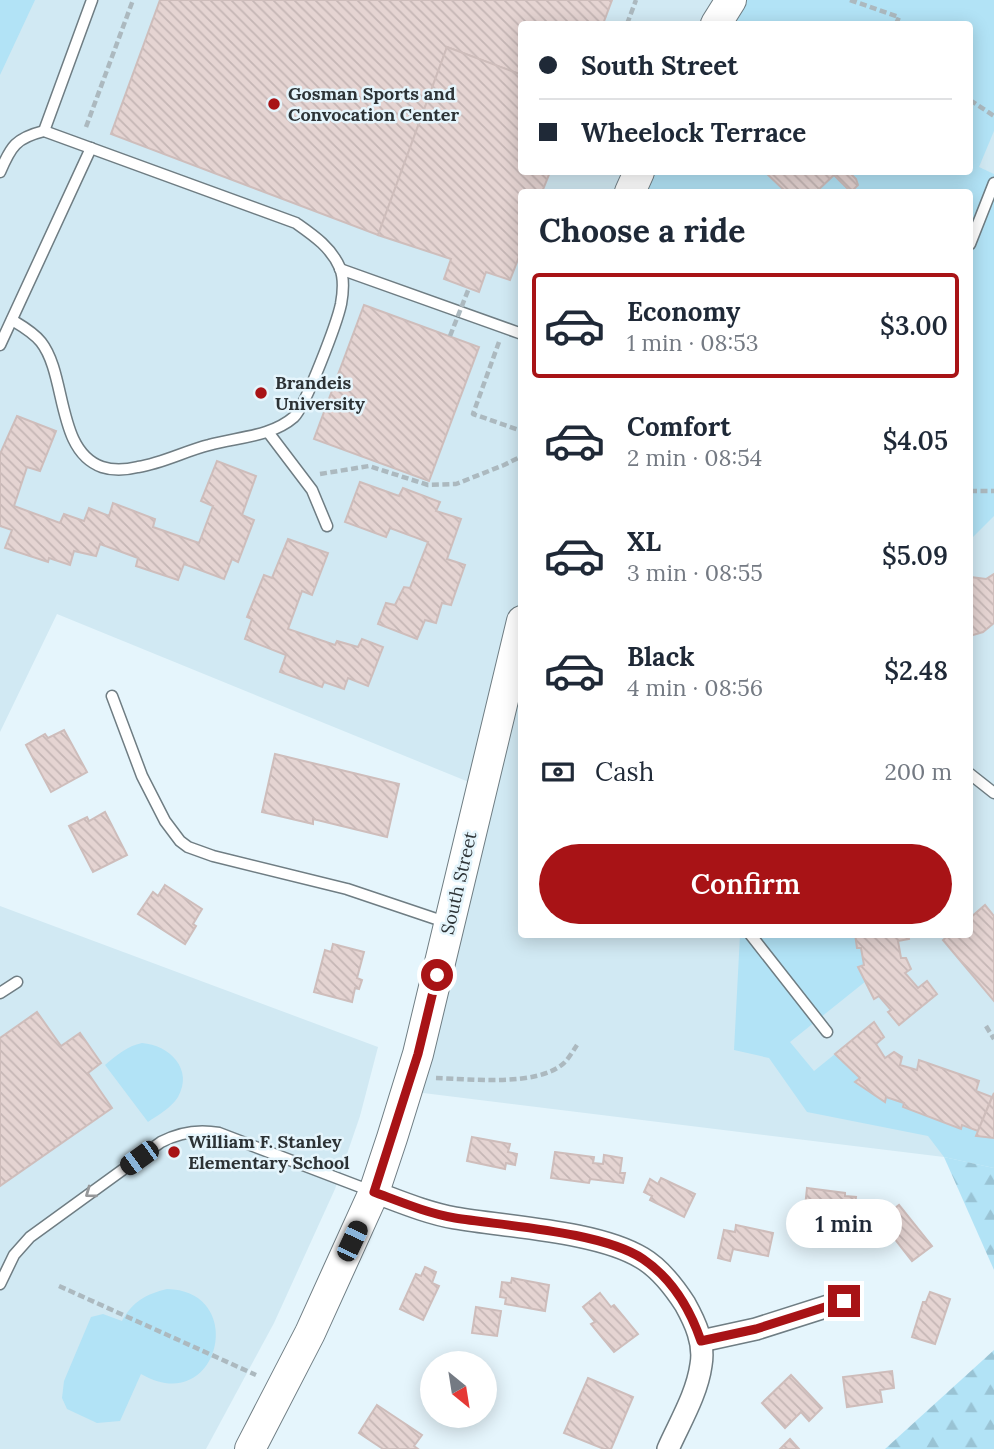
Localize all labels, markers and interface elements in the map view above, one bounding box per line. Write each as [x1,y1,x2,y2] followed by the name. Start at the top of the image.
[581,49,738,82] text: South Street
[288,82,459,126] place label: Gosman Sports and Convocation Center
[266,96,282,112] marker: Gosman Sports and Convocation Center
[581,116,806,149] text: Wheelock Terrace
[539,210,746,251] text: Choose a ride
[543,294,606,357] icon: car
[627,295,740,328] text: Economy
[880,309,948,342] text: $3.00
[627,328,759,357] text: 1 min · 08:53
[275,371,365,415] place label: Brandeis University
[253,385,269,401] marker: Brandeis University
[543,409,606,472] icon: car
[627,410,731,443] text: Comfort
[883,424,948,457] text: $4.05
[627,443,762,472] text: 2 min · 08:54
[543,524,606,587] icon: car
[627,525,661,558] text: XL
[882,539,948,572] text: $5.09
[627,558,763,587] text: 3 min · 08:55
[543,639,606,702] icon: car
[627,640,695,673] text: Black
[884,654,948,687] text: $2.48
[627,673,763,702] text: 4 min · 08:56
[539,753,577,791] icon: cash
[595,755,654,788] text: Cash
[884,757,952,786] text: 200 m
[435,829,482,937] street label: South Street
[539,844,952,924] button: Confirm
[421,959,453,991] route start
[188,1130,350,1174] place label: William F. Stanley Elementary School
[116,1137,163,1179] car
[166,1144,182,1160] marker: William F. Stanley Elementary School
[86,1185,98,1197] one-way arrow
[786,1200,902,1248] callout: 1 min
[815,1209,873,1238] text: 1 min
[334,1218,371,1264] car
[828,1285,860,1317] route end
[420,1351,497,1428] north arrow
[420,1351,497,1428] map controls

